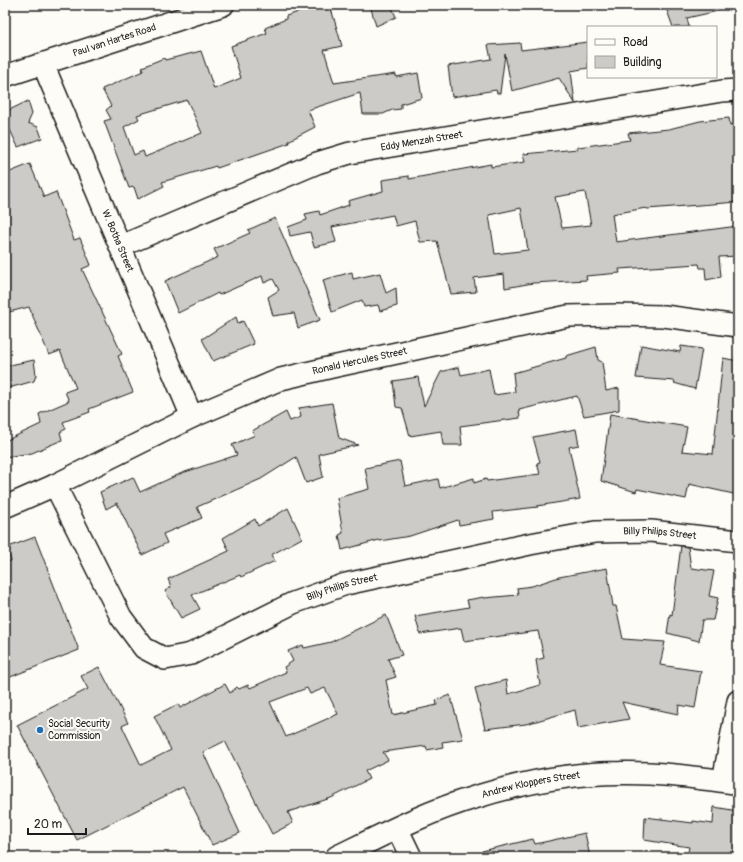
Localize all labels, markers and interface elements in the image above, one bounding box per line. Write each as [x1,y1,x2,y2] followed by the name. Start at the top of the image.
[71,21,158,60] street label: Paul van Hartes Road
[587,26,717,78] legend
[623,35,648,50] text: Road
[623,55,662,70] text: Building
[380,128,465,154] street label: Eddy Menzah Street
[99,208,137,275] street label: W. Botha Street
[311,345,409,377] street label: Ronald Hercules Street
[623,525,698,542] street label: Billy Philips Street
[305,571,380,604] street label: Billy Philips Street
[48,718,111,742] place label: Social Security Commission
[35,725,45,735] marker: Social Security Commission
[480,769,582,801] street label: Andrew Kloppers Street
[28,810,86,836] scale bar
[34,817,63,832] text: 20 m

